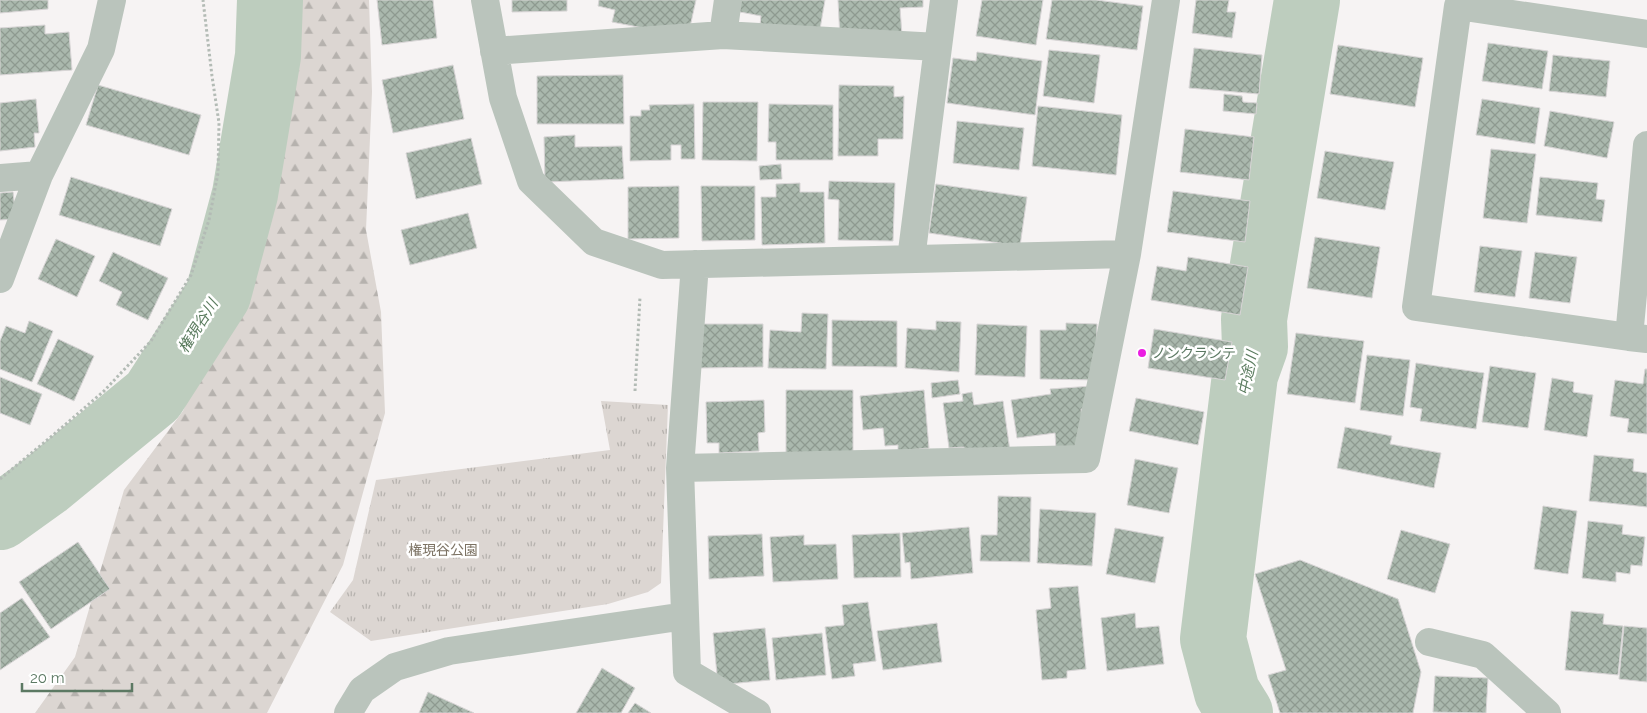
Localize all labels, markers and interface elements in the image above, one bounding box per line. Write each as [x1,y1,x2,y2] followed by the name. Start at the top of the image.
[174,294,223,356] water label: 権現谷川
[1152,345,1236,361] place label: ノンクランテ
[1136,347,1148,359] marker: ノンクランテ
[1235,347,1262,397] water label: 中途川
[408,542,478,558] park label: 権現谷公園
[22,660,132,692] scale bar
[30,669,65,687] text: 20 m

